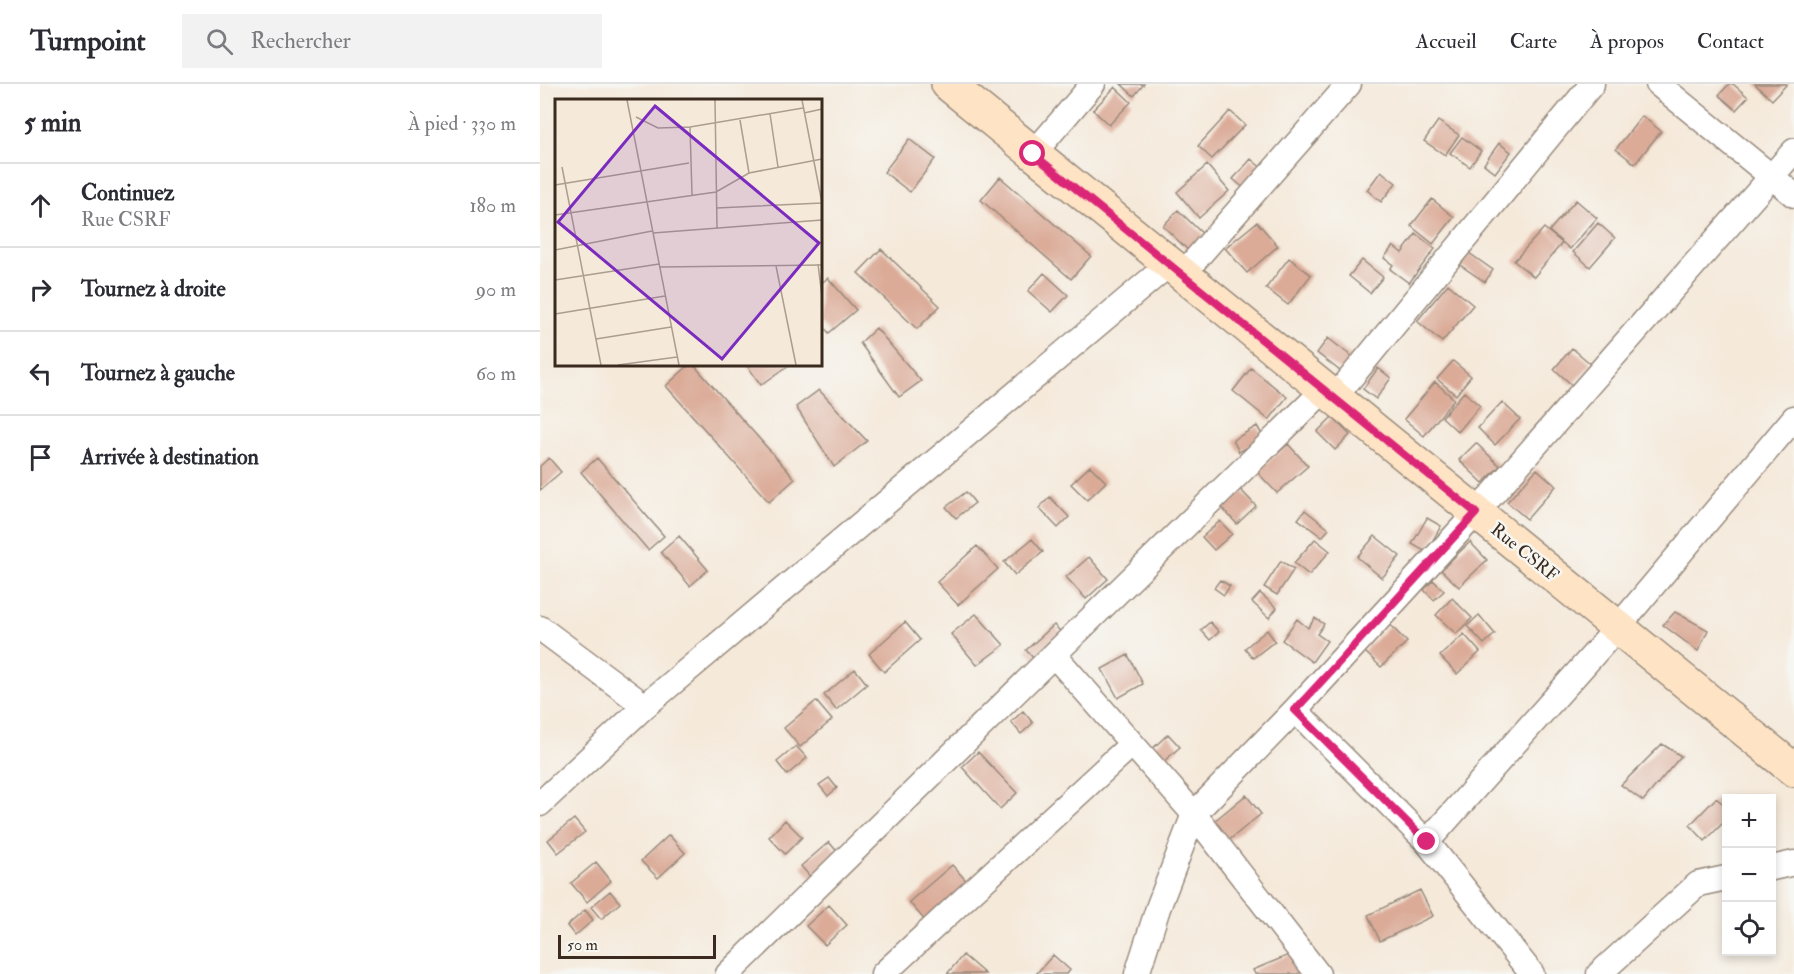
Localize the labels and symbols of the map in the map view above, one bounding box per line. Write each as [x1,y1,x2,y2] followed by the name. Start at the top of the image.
[555,99,822,366] inset map
[1019,140,1045,166] route start
[1486,518,1563,587] street label: Rue CSRF
[1413,828,1439,854] route end
[558,932,716,960] scale bar

